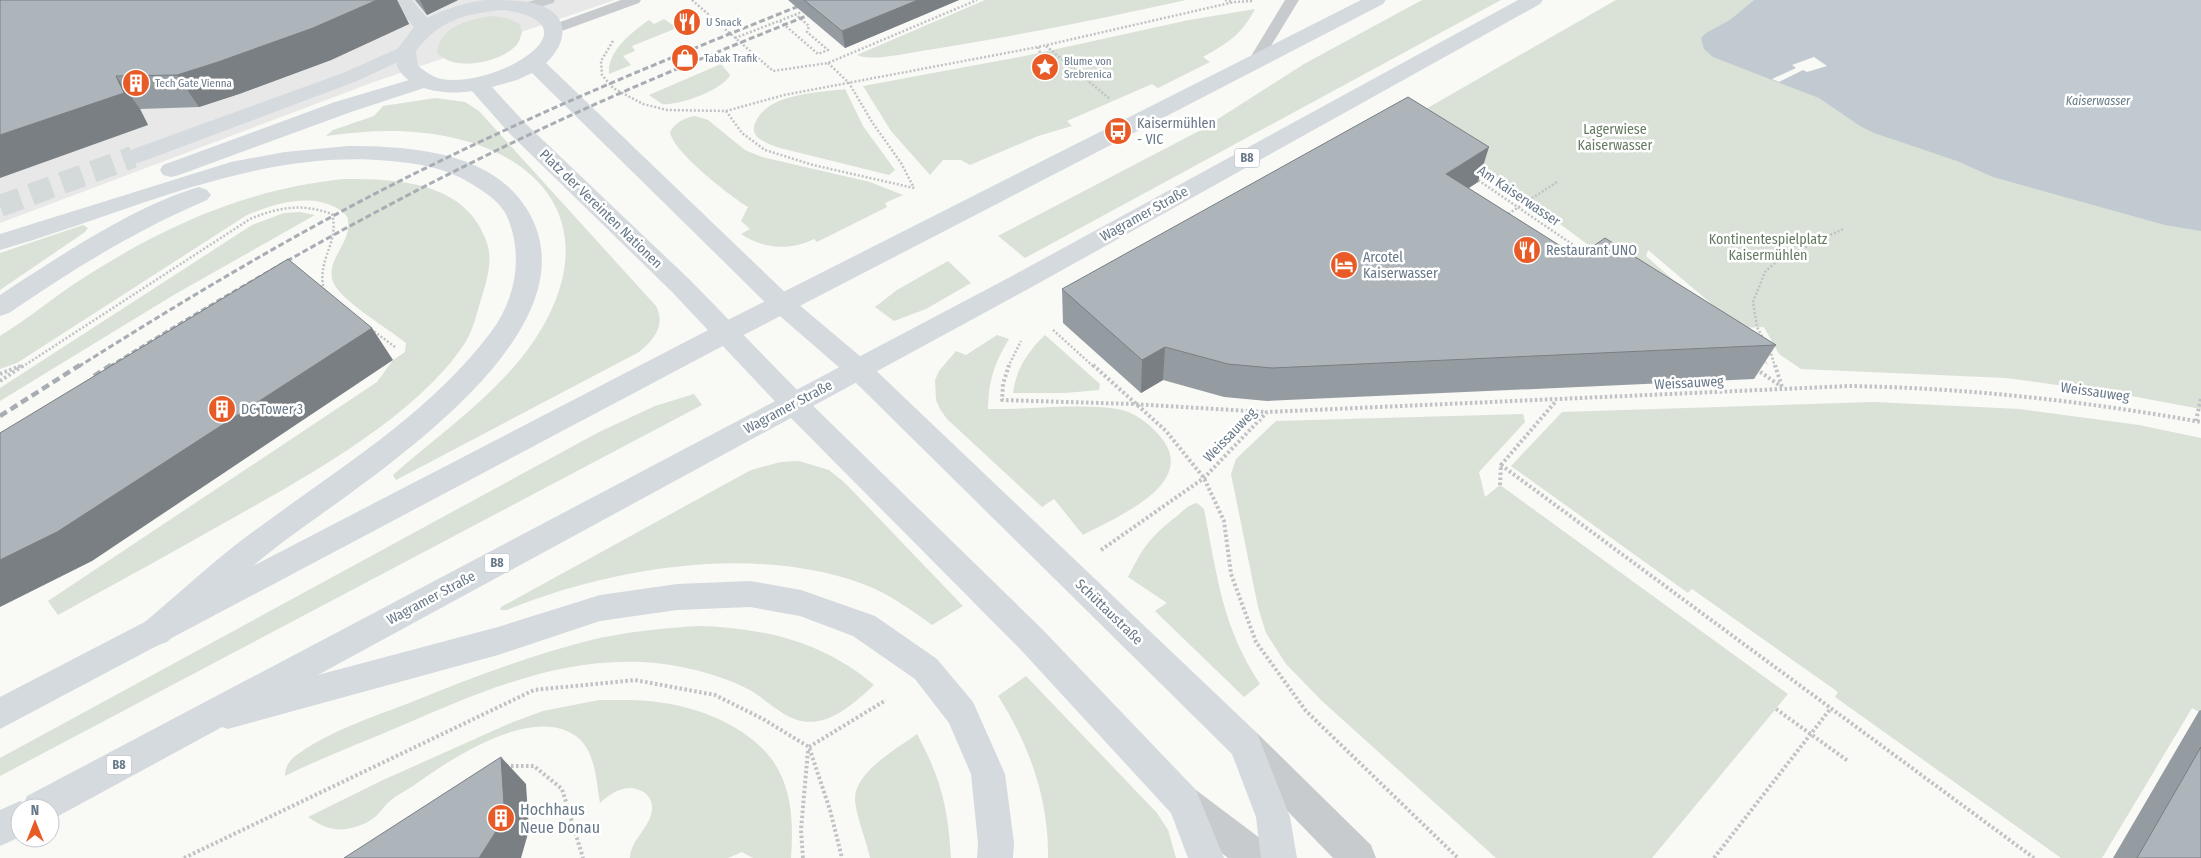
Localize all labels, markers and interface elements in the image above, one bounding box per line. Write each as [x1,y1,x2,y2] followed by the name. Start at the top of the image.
[672,7,702,37] restaurant icon: U Snack
[706,16,742,29] place label: U Snack
[670,43,700,73] shop icon: Tabak Trafik
[704,52,758,65] place label: Tabak Trafik
[1030,52,1060,82] place icon: Blume von Srebrenica
[1064,55,1112,81] place label: Blume von Srebrenica
[121,68,151,98] building icon: Tech Gate Vienna
[155,77,232,90] place label: Tech Gate Vienna
[2066,94,2131,108] water label: Kaiserwasser
[1137,115,1216,148] place label: Kaisermühlen - VIC
[1103,116,1133,146] bus stop icon: Kaisermühlen - VIC
[1578,121,1653,154] park label: Lagerwiese Kaiserwasser
[536,146,666,272] street label: Platz der Vereinten Nationen
[1234,148,1260,168] road number: B8
[1474,162,1564,230] street label: Am Kaiserwasser
[1097,183,1191,245] street label: Wagramer Straße
[1709,231,1828,264] park label: Kontinentespielplatz Kaisermühlen
[1512,235,1542,265] restaurant icon: Restaurant UNO
[1546,242,1637,259] place label: Restaurant UNO
[1363,249,1438,282] place label: Arcotel Kaiserwasser
[1329,250,1359,280] hotel icon: Arcotel Kaiserwasser
[1654,373,1724,393] street label: Weissauweg
[741,377,835,437] street label: Wagramer Straße
[2059,379,2131,405] street label: Weissauweg
[207,394,237,424] building icon: DC Tower 3
[241,401,303,418] place label: DC Tower 3
[1200,404,1260,466] street label: Weissauweg
[484,554,510,572] road number: B8
[384,568,478,628] street label: Wagramer Straße
[1072,576,1146,648] street label: Schüttaustraße
[106,756,132,774] road number: B8
[10,798,60,848] north arrow
[520,800,600,837] place label: Hochhaus Neue Donau
[31,802,39,819] text: N
[486,803,516,833] building icon: Hochhaus Neue Donau

